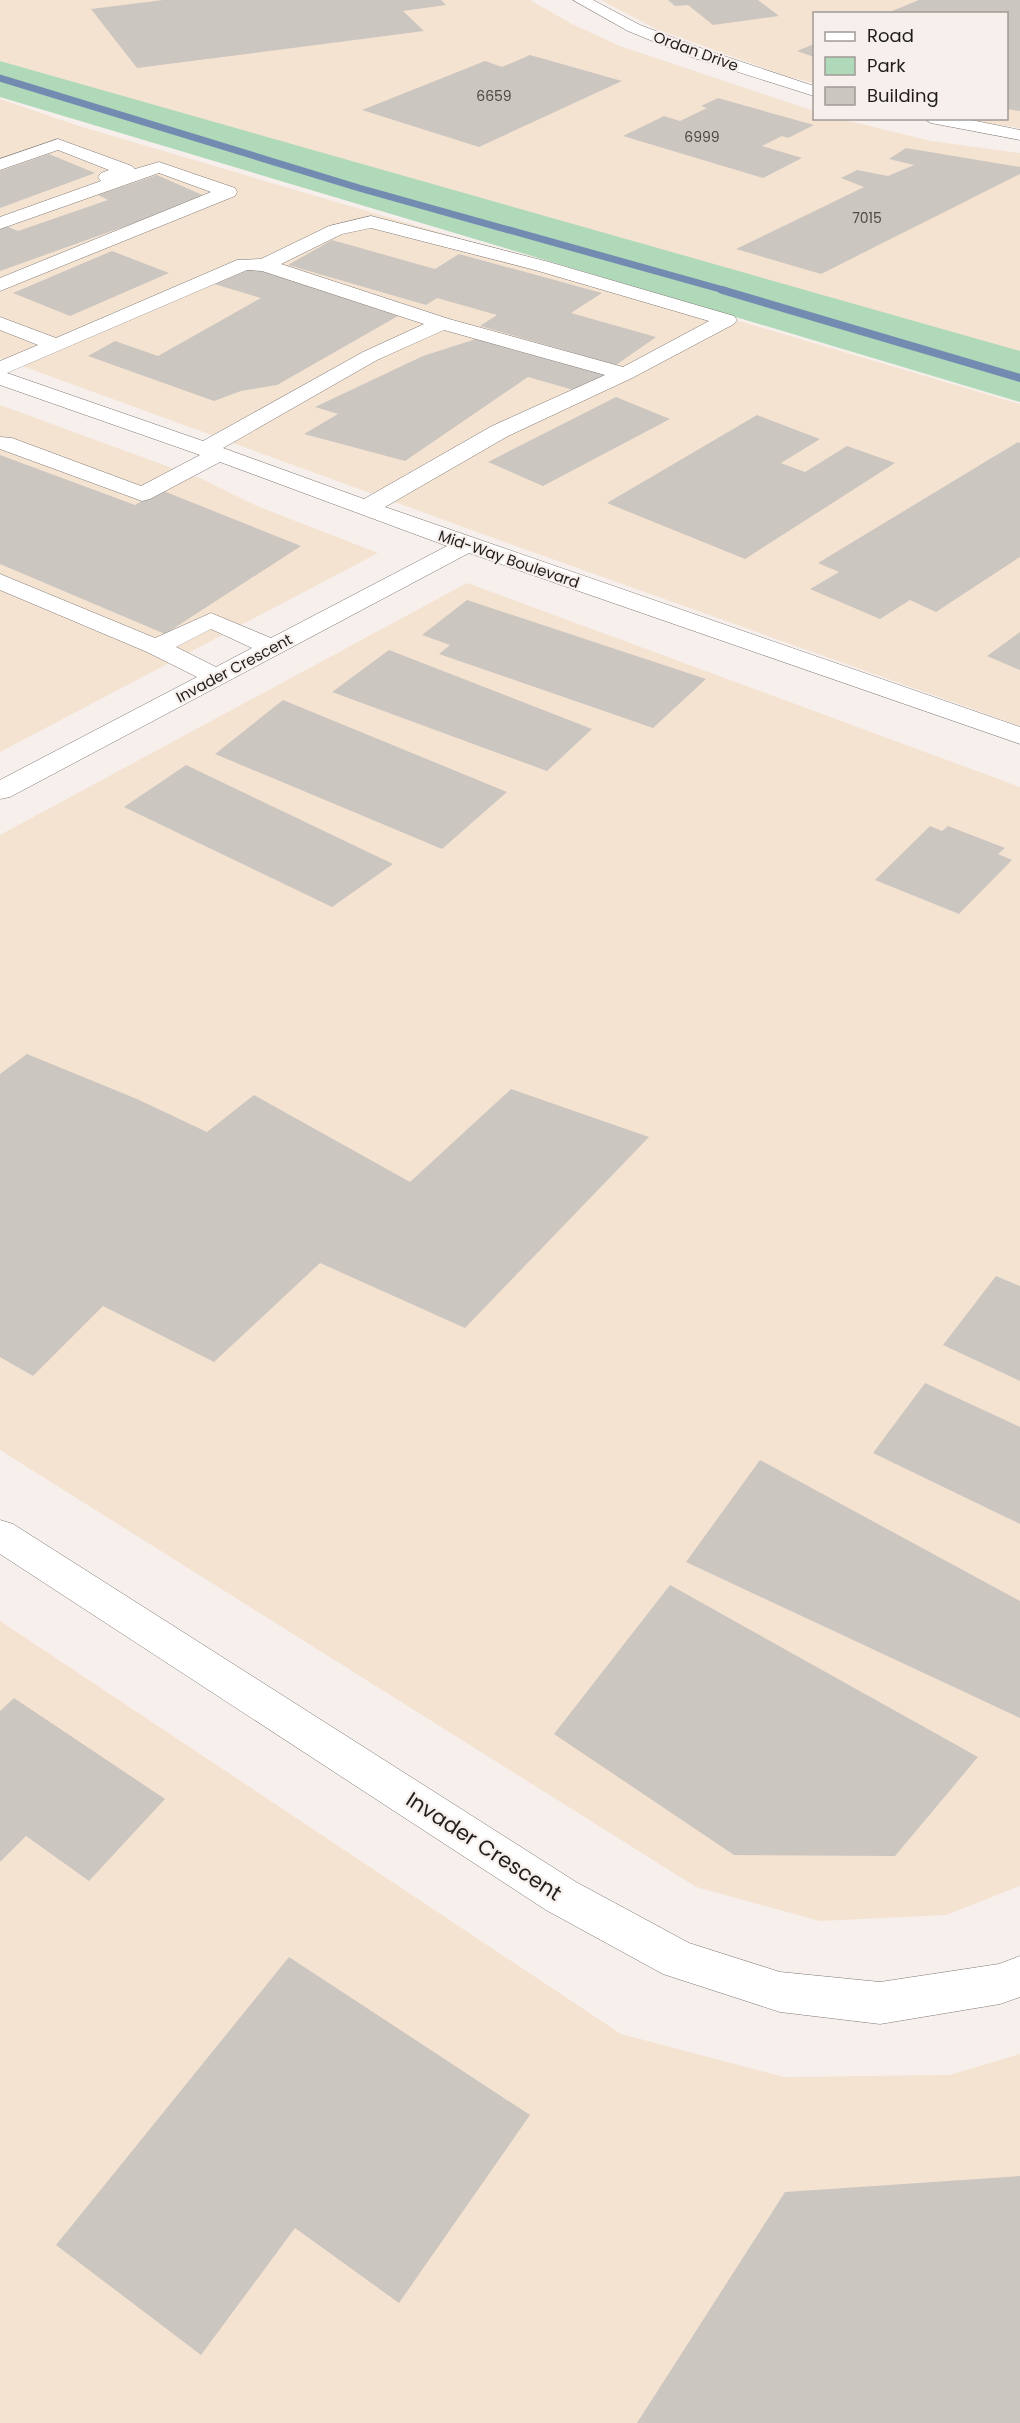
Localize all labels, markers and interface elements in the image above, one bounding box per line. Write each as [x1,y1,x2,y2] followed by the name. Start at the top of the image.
[813,12,1008,120] legend
[867,23,914,48] text: Road
[651,26,741,76] street label: Ordan Drive
[867,53,906,78] text: Park
[867,83,939,108] text: Building
[476,86,512,106] house number: 6659
[684,127,720,147] house number: 6999
[852,208,882,228] house number: 7015
[436,525,582,593] street label: Mid-Way Boulevard
[172,629,296,707] street label: Invader Crescent
[401,1785,567,1907] street label: Invader Crescent

